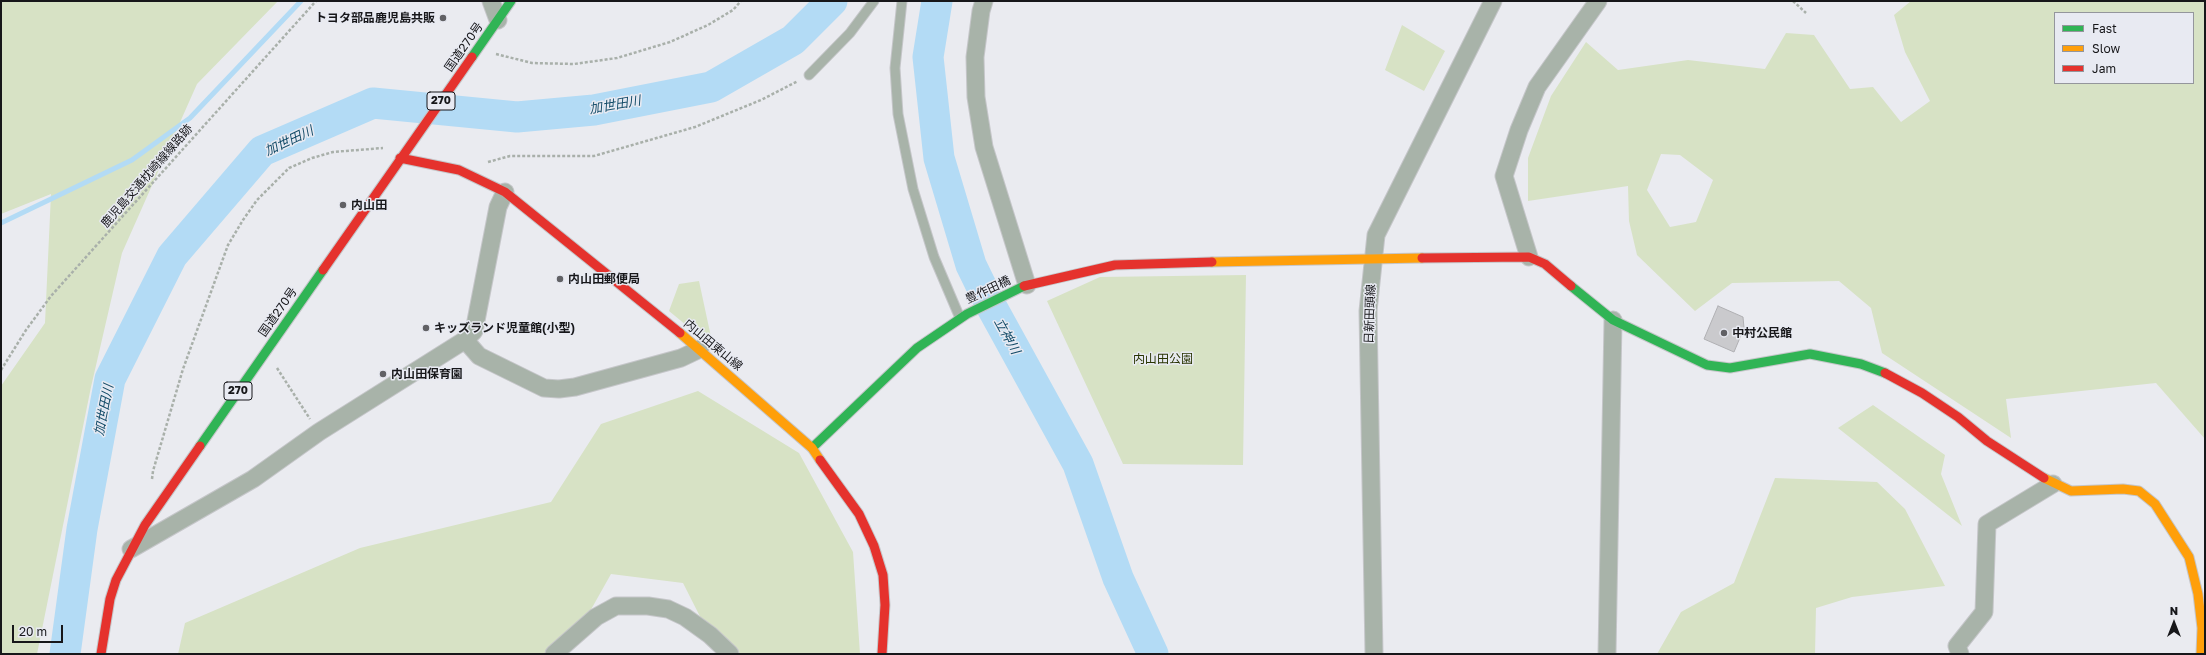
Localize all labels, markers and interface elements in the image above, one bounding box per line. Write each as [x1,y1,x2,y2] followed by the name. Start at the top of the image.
[315,11,435,25] place label: トヨタ部品鹿児島共販
[2054,12,2194,84] legend
[438,13,448,23] marker: トヨタ部品鹿児島共販
[442,20,486,74] street label: 国道270号
[2092,21,2117,36] text: Fast
[2092,41,2120,56] text: Slow
[2092,61,2116,76] text: Jam
[427,92,455,110] road number: 270
[588,93,642,117] water label: 加世田川
[98,121,196,231] street label: 鹿児島交通枕崎線線路跡
[262,123,316,159] water label: 加世田川
[351,198,387,212] place label: 内山田
[338,200,348,210] marker: 内山田
[568,272,640,286] place label: 内山田郵便局
[963,273,1013,307] street label: 豊作田橋
[555,274,565,284] marker: 内山田郵便局
[1362,284,1378,344] street label: 日新田頭線
[256,285,300,339] street label: 国道270号
[991,315,1023,357] water label: 立神川
[681,316,745,374] street label: 内山田東山線
[434,321,575,335] place label: キッズランド児童館(小型)
[421,323,431,333] marker: キッズランド児童館(小型)
[1732,326,1792,340] place label: 中村公民館
[1719,328,1729,338] marker: 中村公民館
[1133,352,1193,366] park label: 内山田公園
[391,367,463,381] place label: 内山田保育園
[378,369,388,379] marker: 内山田保育園
[224,382,252,400] road number: 270
[91,383,117,437] water label: 加世田川
[2154,603,2194,643] north arrow
[2170,604,2178,617] text: N
[14,617,65,643] scale bar
[19,624,47,639] text: 20 m

